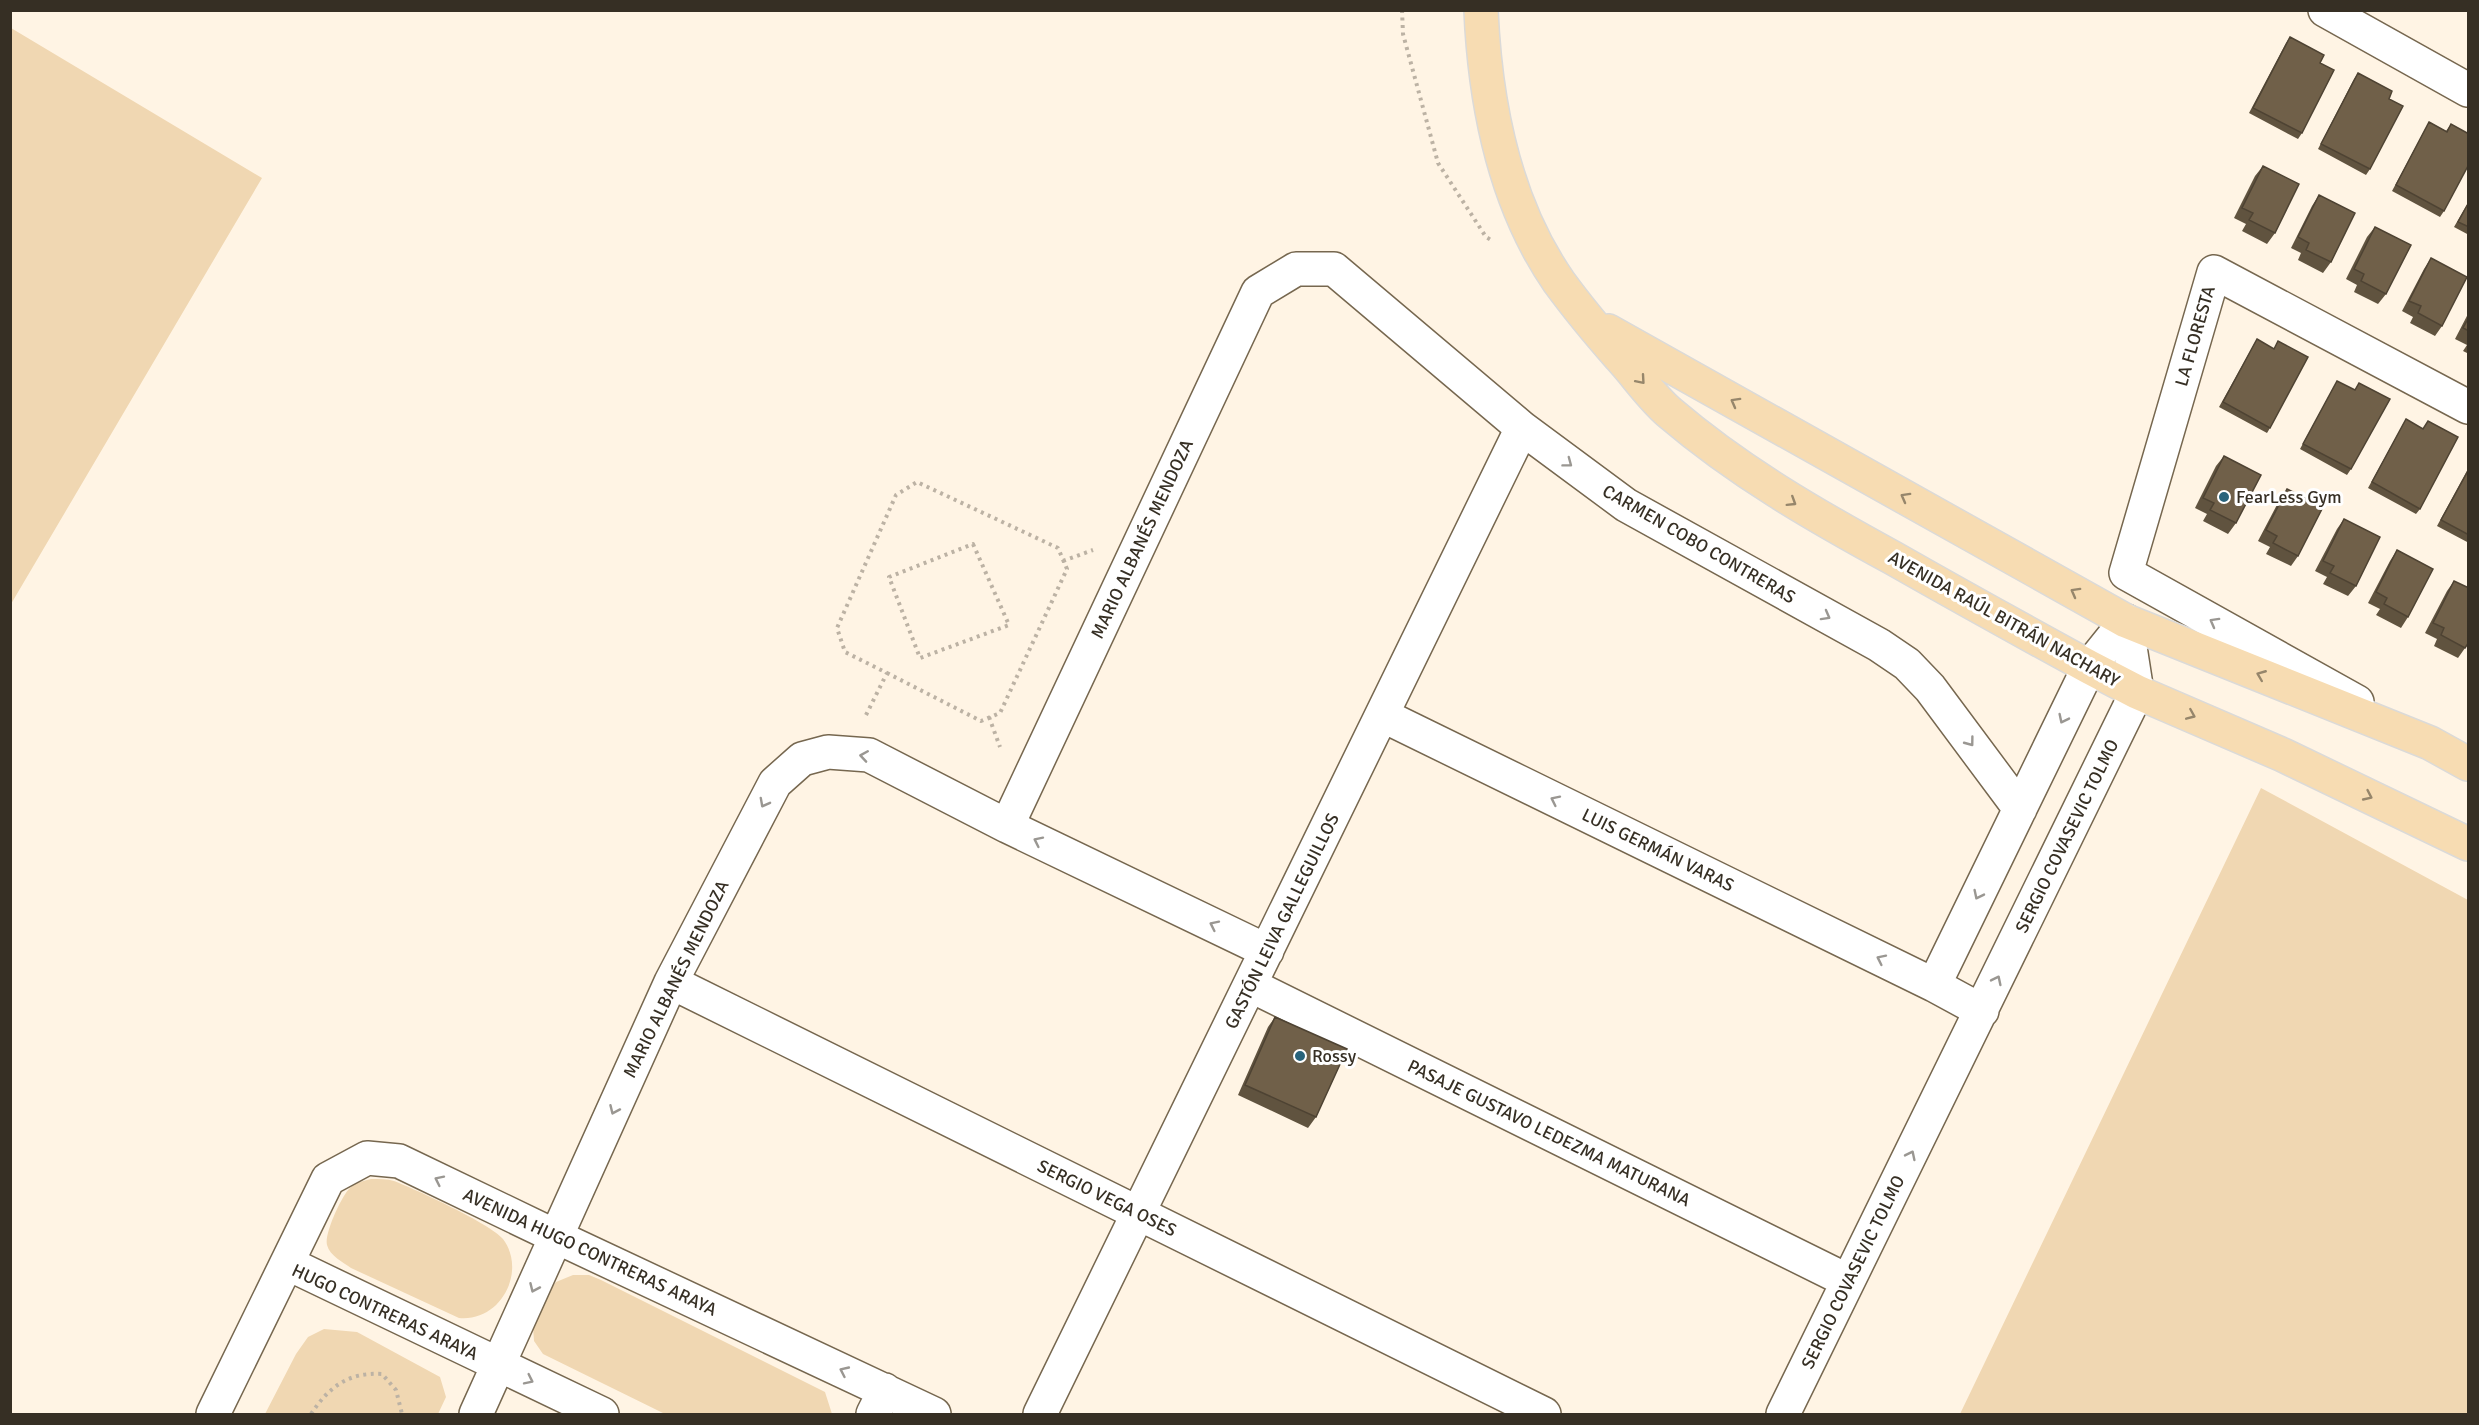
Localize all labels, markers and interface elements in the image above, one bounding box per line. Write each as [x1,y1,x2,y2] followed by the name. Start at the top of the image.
[2170,283,2220,389] street label: LA FLORESTA
[1633,373,1644,384] one-way arrow
[1731,398,1741,409] one-way arrow
[1086,436,1198,642] street label: MARIO ALBANÉS MENDOZA
[1562,456,1573,467] one-way arrow
[1599,480,1799,608] street label: CARMEN COBO CONTRERAS
[2236,486,2342,508] place label: FearLess Gym
[2217,490,2231,504] marker: FearLess Gym
[1901,493,1911,504] one-way arrow
[1786,494,1796,506] one-way arrow
[1885,546,2123,692] street label: AVENIDA RAÚL BITRÁN NACHARY
[2071,588,2081,599] one-way arrow
[1820,609,1830,620] one-way arrow
[2210,618,2220,629] one-way arrow
[2256,670,2267,682] one-way arrow
[2184,708,2195,720] one-way arrow
[2059,713,2071,724] one-way arrow
[1963,736,1974,747] one-way arrow
[2011,736,2123,936] street label: SERGIO COVASEVIC TOLMO
[859,750,869,762] one-way arrow
[2362,788,2373,800] one-way arrow
[760,796,771,807] one-way arrow
[1551,796,1562,807] one-way arrow
[1578,804,1738,896] street label: LUIS GERMÁN VARAS
[1220,809,1344,1033] street label: GASTÓN LEIVA GALLEGUILLOS
[1034,837,1045,849] one-way arrow
[619,877,733,1081] street label: MARIO ALBANÉS MENDOZA
[1973,888,1985,899] one-way arrow
[1210,921,1221,933] one-way arrow
[1877,955,1888,967] one-way arrow
[1989,975,2001,986] one-way arrow
[1312,1045,1357,1067] place label: Rossy
[1293,1049,1307,1063] marker: Rossy
[1404,1055,1694,1211] street label: PASAJE GUSTAVO LEDEZMA MATURANA
[609,1103,621,1114] one-way arrow
[1903,1150,1915,1161] one-way arrow
[1034,1155,1180,1241] street label: SERGIO VEGA OSES
[1797,1172,1909,1372] street label: SERGIO COVASEVIC TOLMO
[435,1176,446,1188] one-way arrow
[460,1183,720,1321] street label: AVENIDA HUGO CONTRERAS ARAYA
[288,1259,482,1365] street label: HUGO CONTRERAS ARAYA
[530,1281,542,1292] one-way arrow
[839,1366,850,1378] one-way arrow
[523,1372,534,1384] one-way arrow

